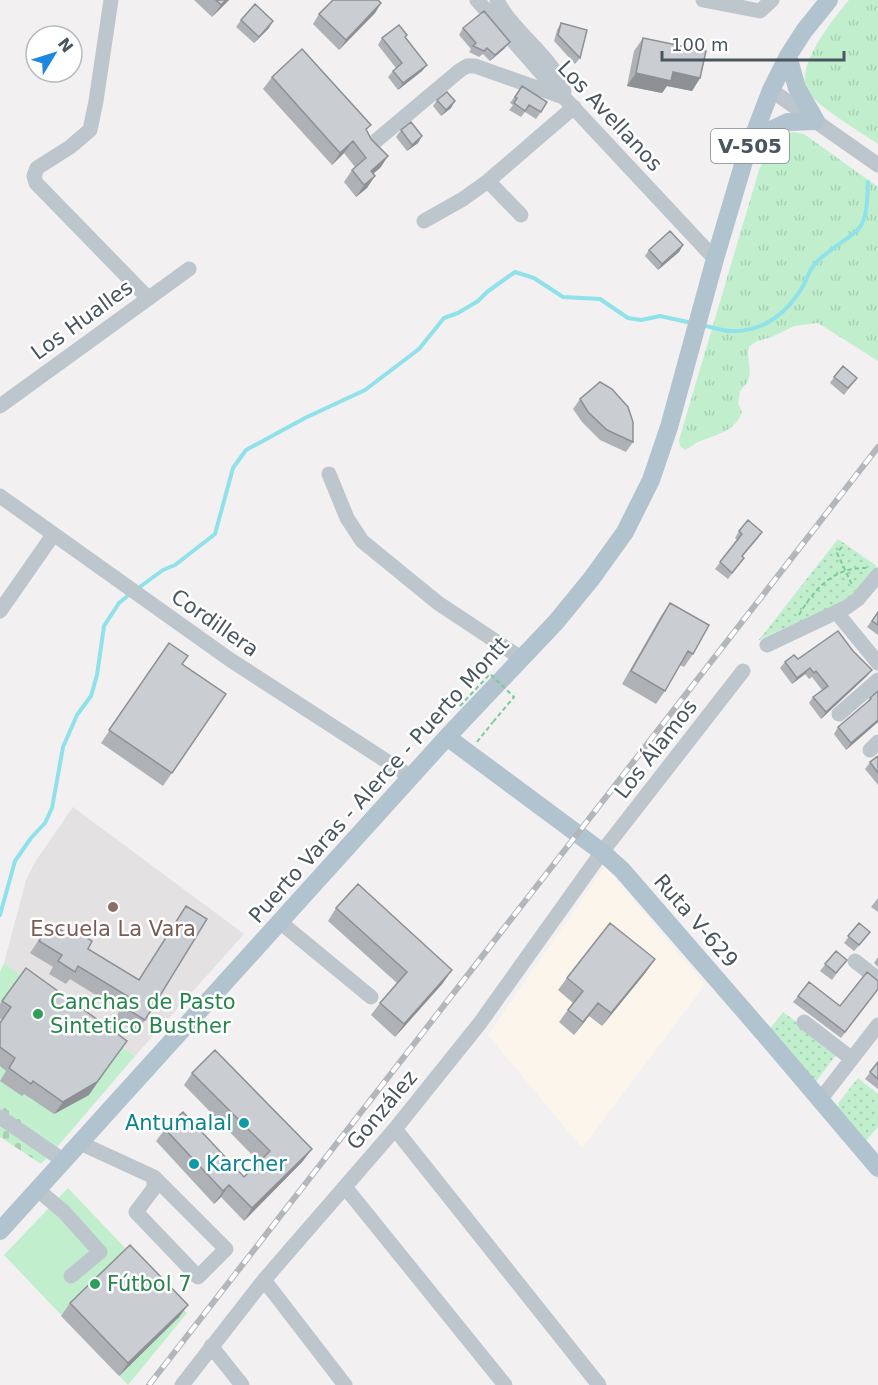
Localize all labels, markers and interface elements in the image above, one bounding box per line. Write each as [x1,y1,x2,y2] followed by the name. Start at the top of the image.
[24,24,84,84] north arrow
[662,24,844,62] scale bar
[54,34,77,56] text: N
[671,34,729,55] text: 100 m
[553,56,667,176] street label: Los Avellanos
[711,129,789,163] road number: V-505
[27,275,137,365] street label: Los Hualles
[167,584,263,662] street label: Cordillera
[244,632,514,928] street label: Puerto Varas - Alerce - Puerto Montt
[609,694,702,803] street label: Los Álamos
[649,870,743,972] street label: Ruta V-629
[106,900,120,914] marker: Escuela La Vara
[30,917,196,941] place label: Escuela La Vara
[50,990,236,1038] place label: Canchas de Pasto Sintetico Busther
[31,1007,45,1021] marker: Canchas de Pasto Sintetico Busther
[342,1065,422,1155] street label: González
[125,1111,232,1135] place label: Antumalal
[237,1116,251,1130] marker: Antumalal
[206,1152,287,1176] place label: Karcher
[187,1157,201,1171] marker: Karcher
[107,1272,192,1296] place label: Fútbol 7
[88,1277,102,1291] marker: Fútbol 7

